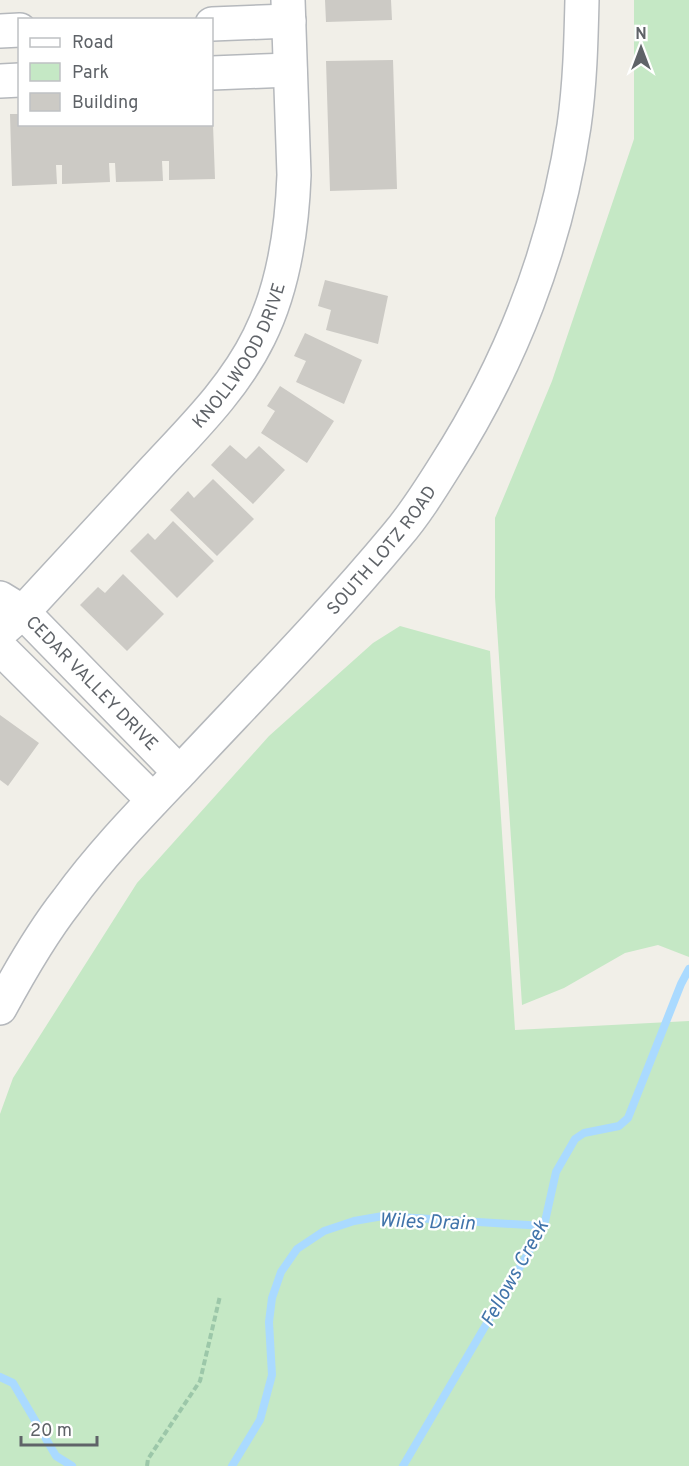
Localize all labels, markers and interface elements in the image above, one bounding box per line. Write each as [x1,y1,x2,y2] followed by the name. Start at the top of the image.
[18,18,213,126] legend
[611,18,671,78] north arrow
[635,25,647,45] text: N
[72,32,114,55] text: Road
[72,62,109,85] text: Park
[72,92,138,115] text: Building
[188,280,292,434] street label: KNOLLWOOD DRIVE
[323,482,443,621] street label: SOUTH LOTZ ROAD
[20,611,162,756] street label: CEDAR VALLEY DRIVE
[378,1208,476,1238] water label: Wiles Drain
[476,1215,556,1332] water label: Fellows Creek
[21,1409,98,1447] scale bar
[30,1420,72,1443] text: 20 m

